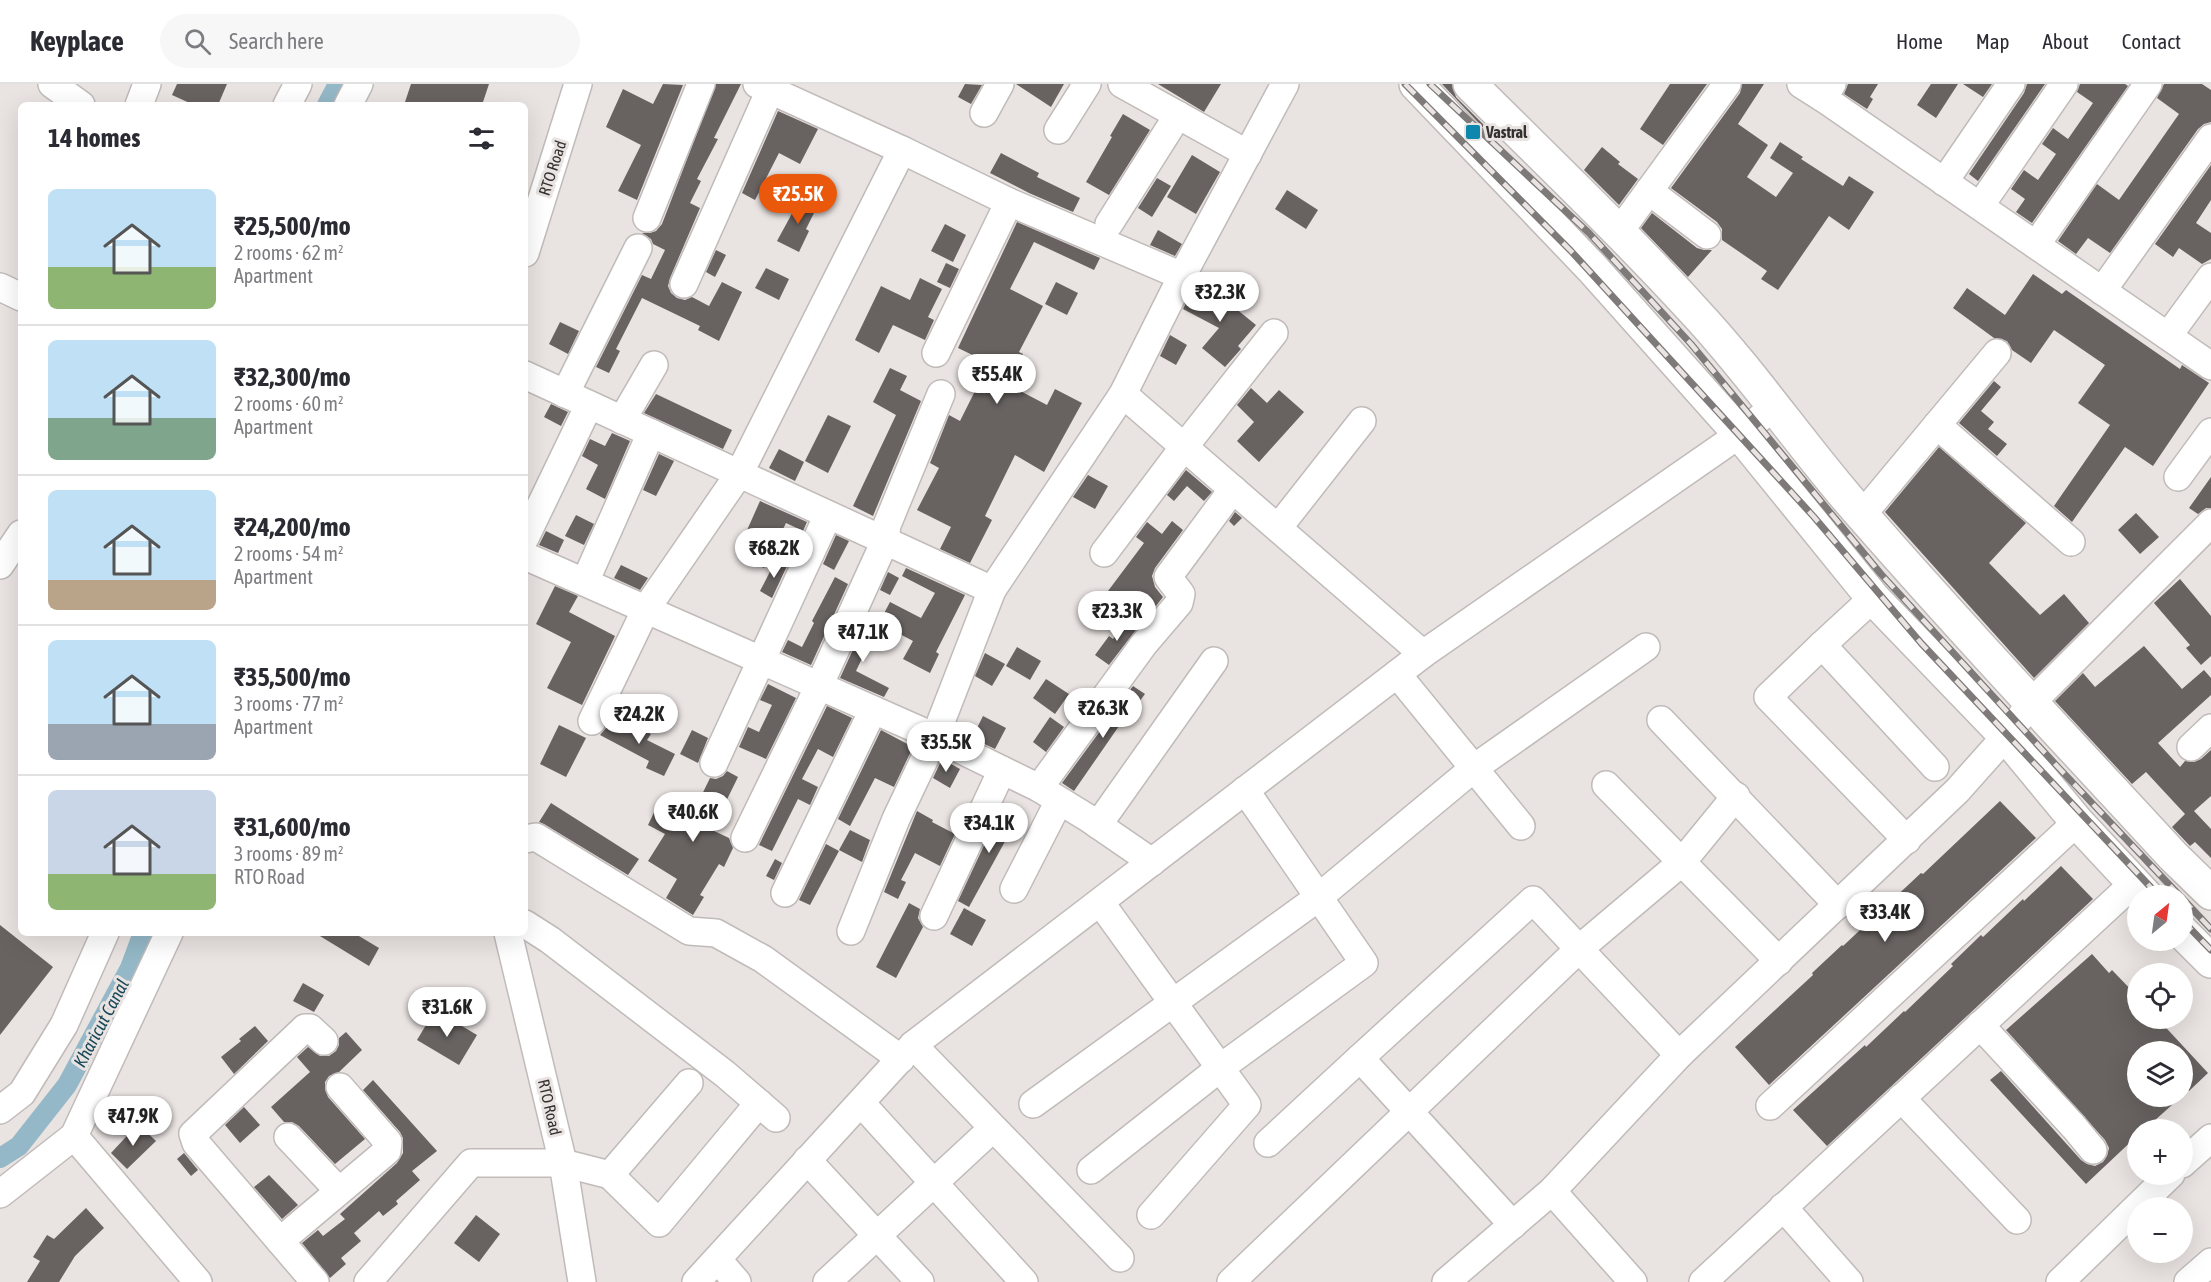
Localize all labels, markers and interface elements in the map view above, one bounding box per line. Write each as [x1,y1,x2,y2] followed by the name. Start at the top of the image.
[160,14,580,68] search box
[30,25,124,57] text: Keyplace
[181,25,214,58] icon: search
[229,28,324,54] text: Search here
[1896,29,1943,53] text: Home
[1976,29,2010,53] text: Map
[2043,29,2089,53] text: About
[2122,29,2181,53] text: Contact
[465,122,498,155] icon: filters
[48,123,141,153] text: 14 homes
[1464,123,1482,141] marker: Vastral
[1485,123,1528,141] place label: Vastral
[535,138,569,198] street label: RTO Road
[749,174,847,225] pin: ₹25.5K
[773,182,823,205] text: ₹25.5K
[234,211,351,241] text: ₹25,500/mo
[96,213,168,285] icon: home
[234,241,344,264] text: 2 rooms · 62 m²
[234,264,313,287] text: Apartment
[1171,272,1269,323] pin: ₹32.3K
[1195,280,1245,303] text: ₹32.3K
[948,354,1046,405] pin: ₹55.4K
[234,362,351,392] text: ₹32,300/mo
[972,362,1022,385] text: ₹55.4K
[96,364,168,436] icon: home
[234,392,344,415] text: 2 rooms · 60 m²
[234,415,313,438] text: Apartment
[234,512,351,542] text: ₹24,200/mo
[96,514,168,586] icon: home
[725,528,823,579] pin: ₹68.2K
[749,536,799,559] text: ₹68.2K
[234,542,344,565] text: 2 rooms · 54 m²
[234,565,313,588] text: Apartment
[1068,591,1166,642] pin: ₹23.3K
[1092,599,1142,622] text: ₹23.3K
[814,612,912,663] pin: ₹47.1K
[838,620,888,643] text: ₹47.1K
[234,662,351,692] text: ₹35,500/mo
[96,664,168,736] icon: home
[1054,688,1152,739] pin: ₹26.3K
[234,692,344,715] text: 3 rooms · 77 m²
[590,694,688,745] pin: ₹24.2K
[1078,696,1128,719] text: ₹26.3K
[614,702,664,725] text: ₹24.2K
[234,715,313,738] text: Apartment
[897,722,995,773] pin: ₹35.5K
[921,730,971,753] text: ₹35.5K
[644,792,742,843] pin: ₹40.6K
[668,800,718,823] text: ₹40.6K
[940,803,1038,854] pin: ₹34.1K
[964,811,1014,834] text: ₹34.1K
[234,812,351,842] text: ₹31,600/mo
[96,814,168,886] icon: home
[234,842,344,865] text: 3 rooms · 89 m²
[234,865,305,888] text: RTO Road
[2127,885,2193,951] north arrow
[2127,885,2193,1263] map controls
[1836,892,1934,943] pin: ₹33.4K
[1860,900,1910,923] text: ₹33.4K
[2127,963,2193,1029] button: locate
[69,975,133,1071] water label: Kharicut Canal
[398,987,496,1038] pin: ₹31.6K
[422,995,472,1018] text: ₹31.6K
[2127,1041,2193,1107] button: layers
[535,1077,565,1137] street label: RTO Road
[84,1096,182,1147] pin: ₹47.9K
[108,1104,158,1127] text: ₹47.9K
[2127,1119,2193,1185] button: +
[2127,1197,2193,1263] button: −

